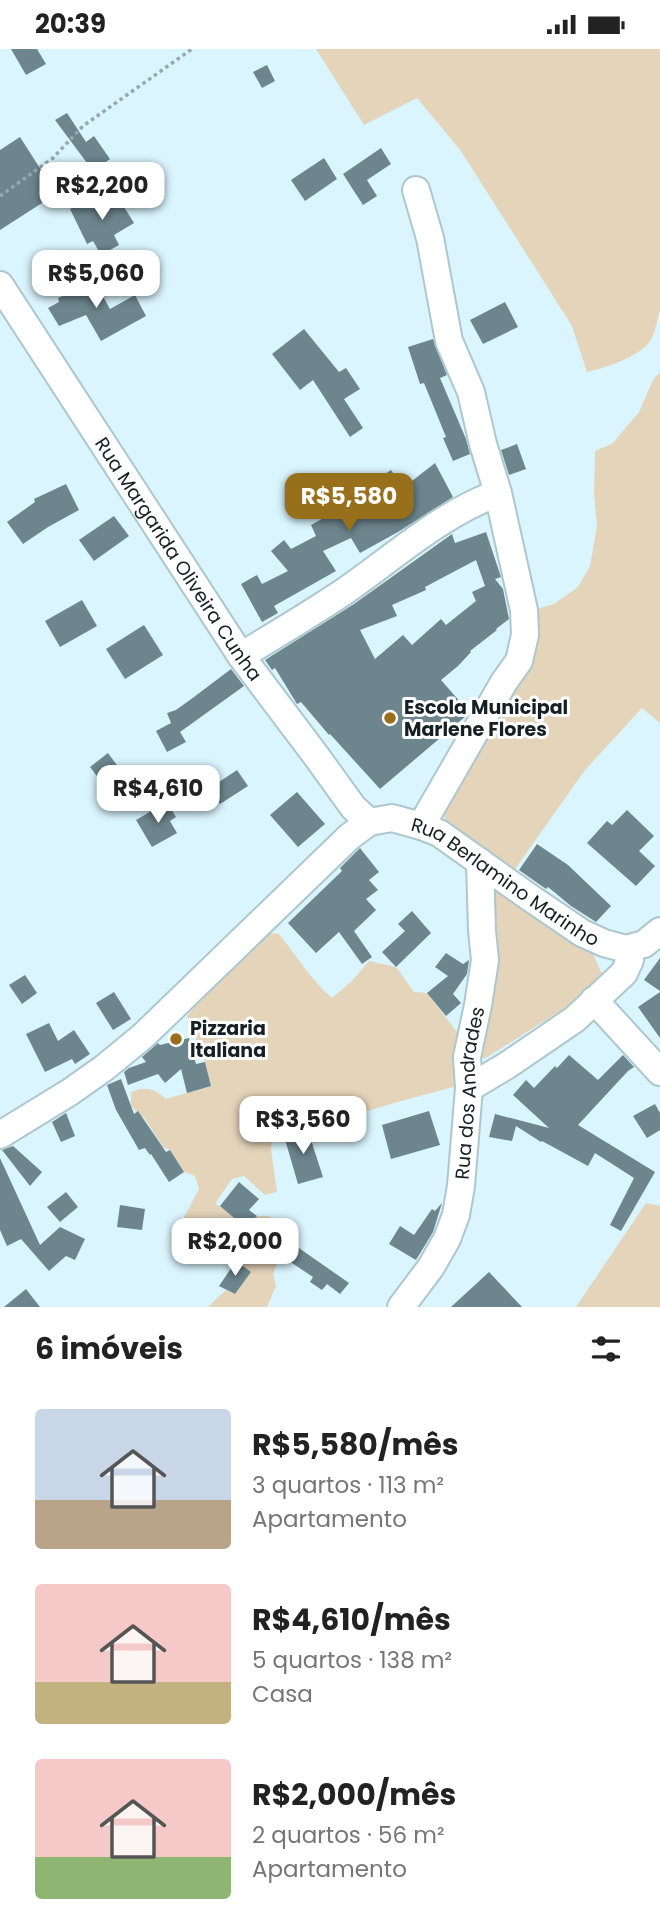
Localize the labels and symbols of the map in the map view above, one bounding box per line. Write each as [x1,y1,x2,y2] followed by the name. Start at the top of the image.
[37,163,167,222] pin: R$2,200
[31,251,161,310] pin: R$5,060
[88,432,268,687] street label: Rua Margarida Oliveira Cunha
[284,473,414,533] pin: R$5,580
[404,694,568,743] place label: Escola Municipal Marlene Flores
[382,710,398,726] marker: Escola Municipal Marlene Flores
[93,765,223,825] pin: R$4,610
[408,811,603,953] street label: Rua Berlamino Marinho
[449,1004,491,1181] street label: Rua dos Andrades
[190,1015,266,1064] place label: Pizzaria Italiana
[168,1031,184,1047] marker: Pizzaria Italiana
[238,1097,368,1156] pin: R$3,560
[170,1219,300,1278] pin: R$2,000

